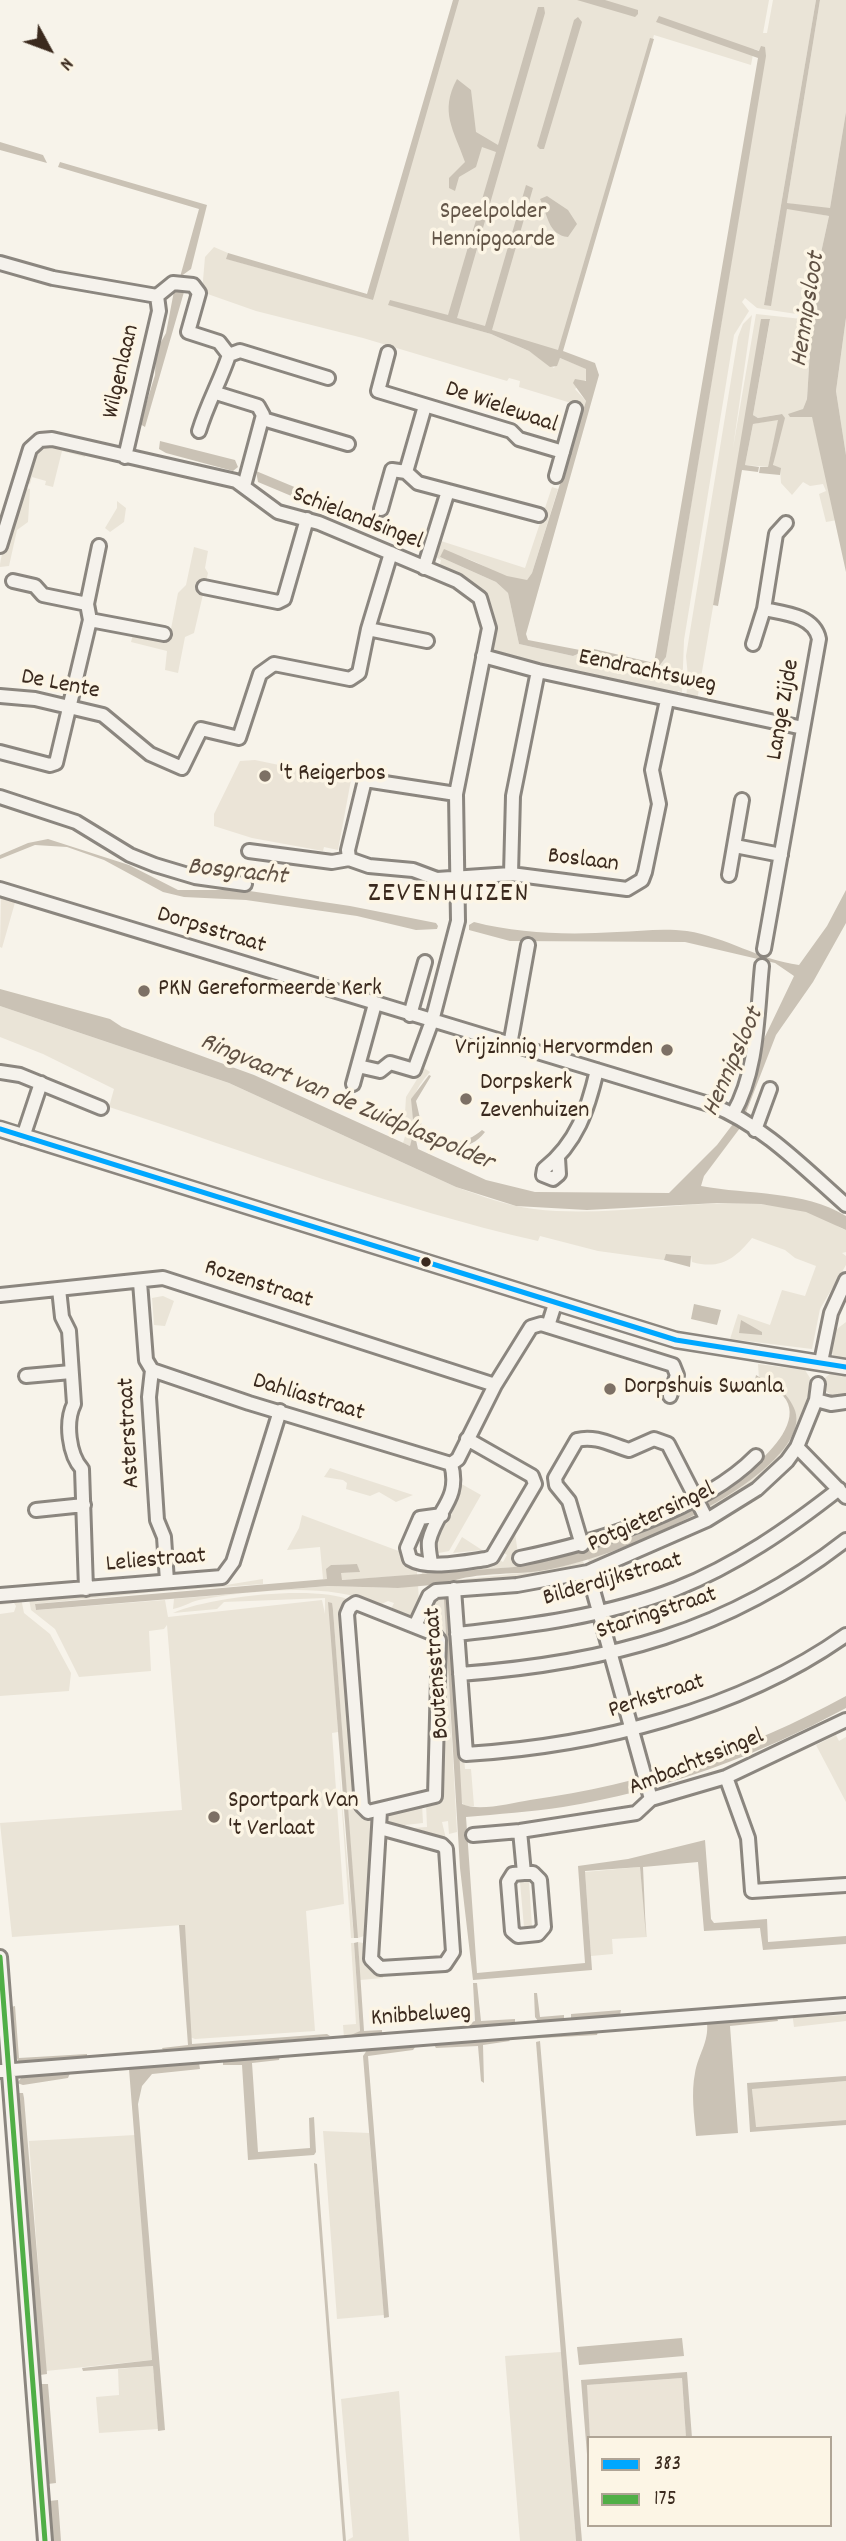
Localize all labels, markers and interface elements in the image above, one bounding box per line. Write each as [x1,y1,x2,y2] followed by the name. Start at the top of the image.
[14,14,84,84] north arrow
[52,51,79,75] text: N
[431,200,555,256] park label: Speelpolder Hennipgaarde
[786,251,834,369] water label: Hennipsloot
[98,322,148,422] street label: Wilgenlaan
[441,376,561,442] street label: De Wielewaal
[287,482,427,558] street label: Schielandsingel
[575,644,719,702] street label: Eendrachtsweg
[762,657,808,763] street label: Lange Zijde
[18,664,102,708] street label: De Lente
[279,762,386,790] place label: 't Reigerbos
[257,768,273,784] marker: 't Reigerbos
[546,843,620,881] street label: Boslaan
[186,853,288,895] water label: Bosgracht
[369,879,529,913] district label: ZEVENHUIZEN
[153,902,269,962] street label: Dorpsstraat
[158,977,382,1005] place label: PKN Gereformeerde Kerk
[136,983,152,999] marker: PKN Gereformeerde Kerk
[697,1004,773,1122] water label: Hennipsloot
[195,1028,497,1180] water label: Ringvaart van de Zuidplaspolder
[455,1036,653,1064] place label: Vrijzinnig Hervormden
[659,1042,675,1058] marker: Vrijzinnig Hervormden
[480,1071,589,1127] place label: Dorpskerk Zevenhuizen
[458,1091,474,1107] marker: Dorpskerk Zevenhuizen
[200,1255,316,1317] street label: Rozenstraat
[419,1255,433,1269] unlabelled marker
[249,1368,367,1430] street label: Dahliastraat
[624,1375,784,1403] place label: Dorpshuis Swanla
[114,1377,148,1489] street label: Asterstraat
[602,1381,618,1397] marker: Dorpshuis Swanla
[584,1477,720,1561] street label: Potgietersingel
[105,1543,207,1581] street label: Leliestraat
[540,1547,686,1615] street label: Bilderdijkstraat
[593,1582,721,1648] street label: Staringstraat
[420,1606,458,1740] street label: Boutensstraat
[605,1669,709,1727] street label: Perkstraat
[625,1724,769,1804] street label: Ambachtssingel
[228,1789,359,1845] place label: Sportpark Van 't Verlaat
[206,1809,222,1825] marker: Sportpark Van 't Verlaat
[370,1999,472,2035] street label: Knibbelweg
[587,2436,832,2527] legend
[654,2450,681,2480] text: 383
[654,2485,676,2515] text: 175

